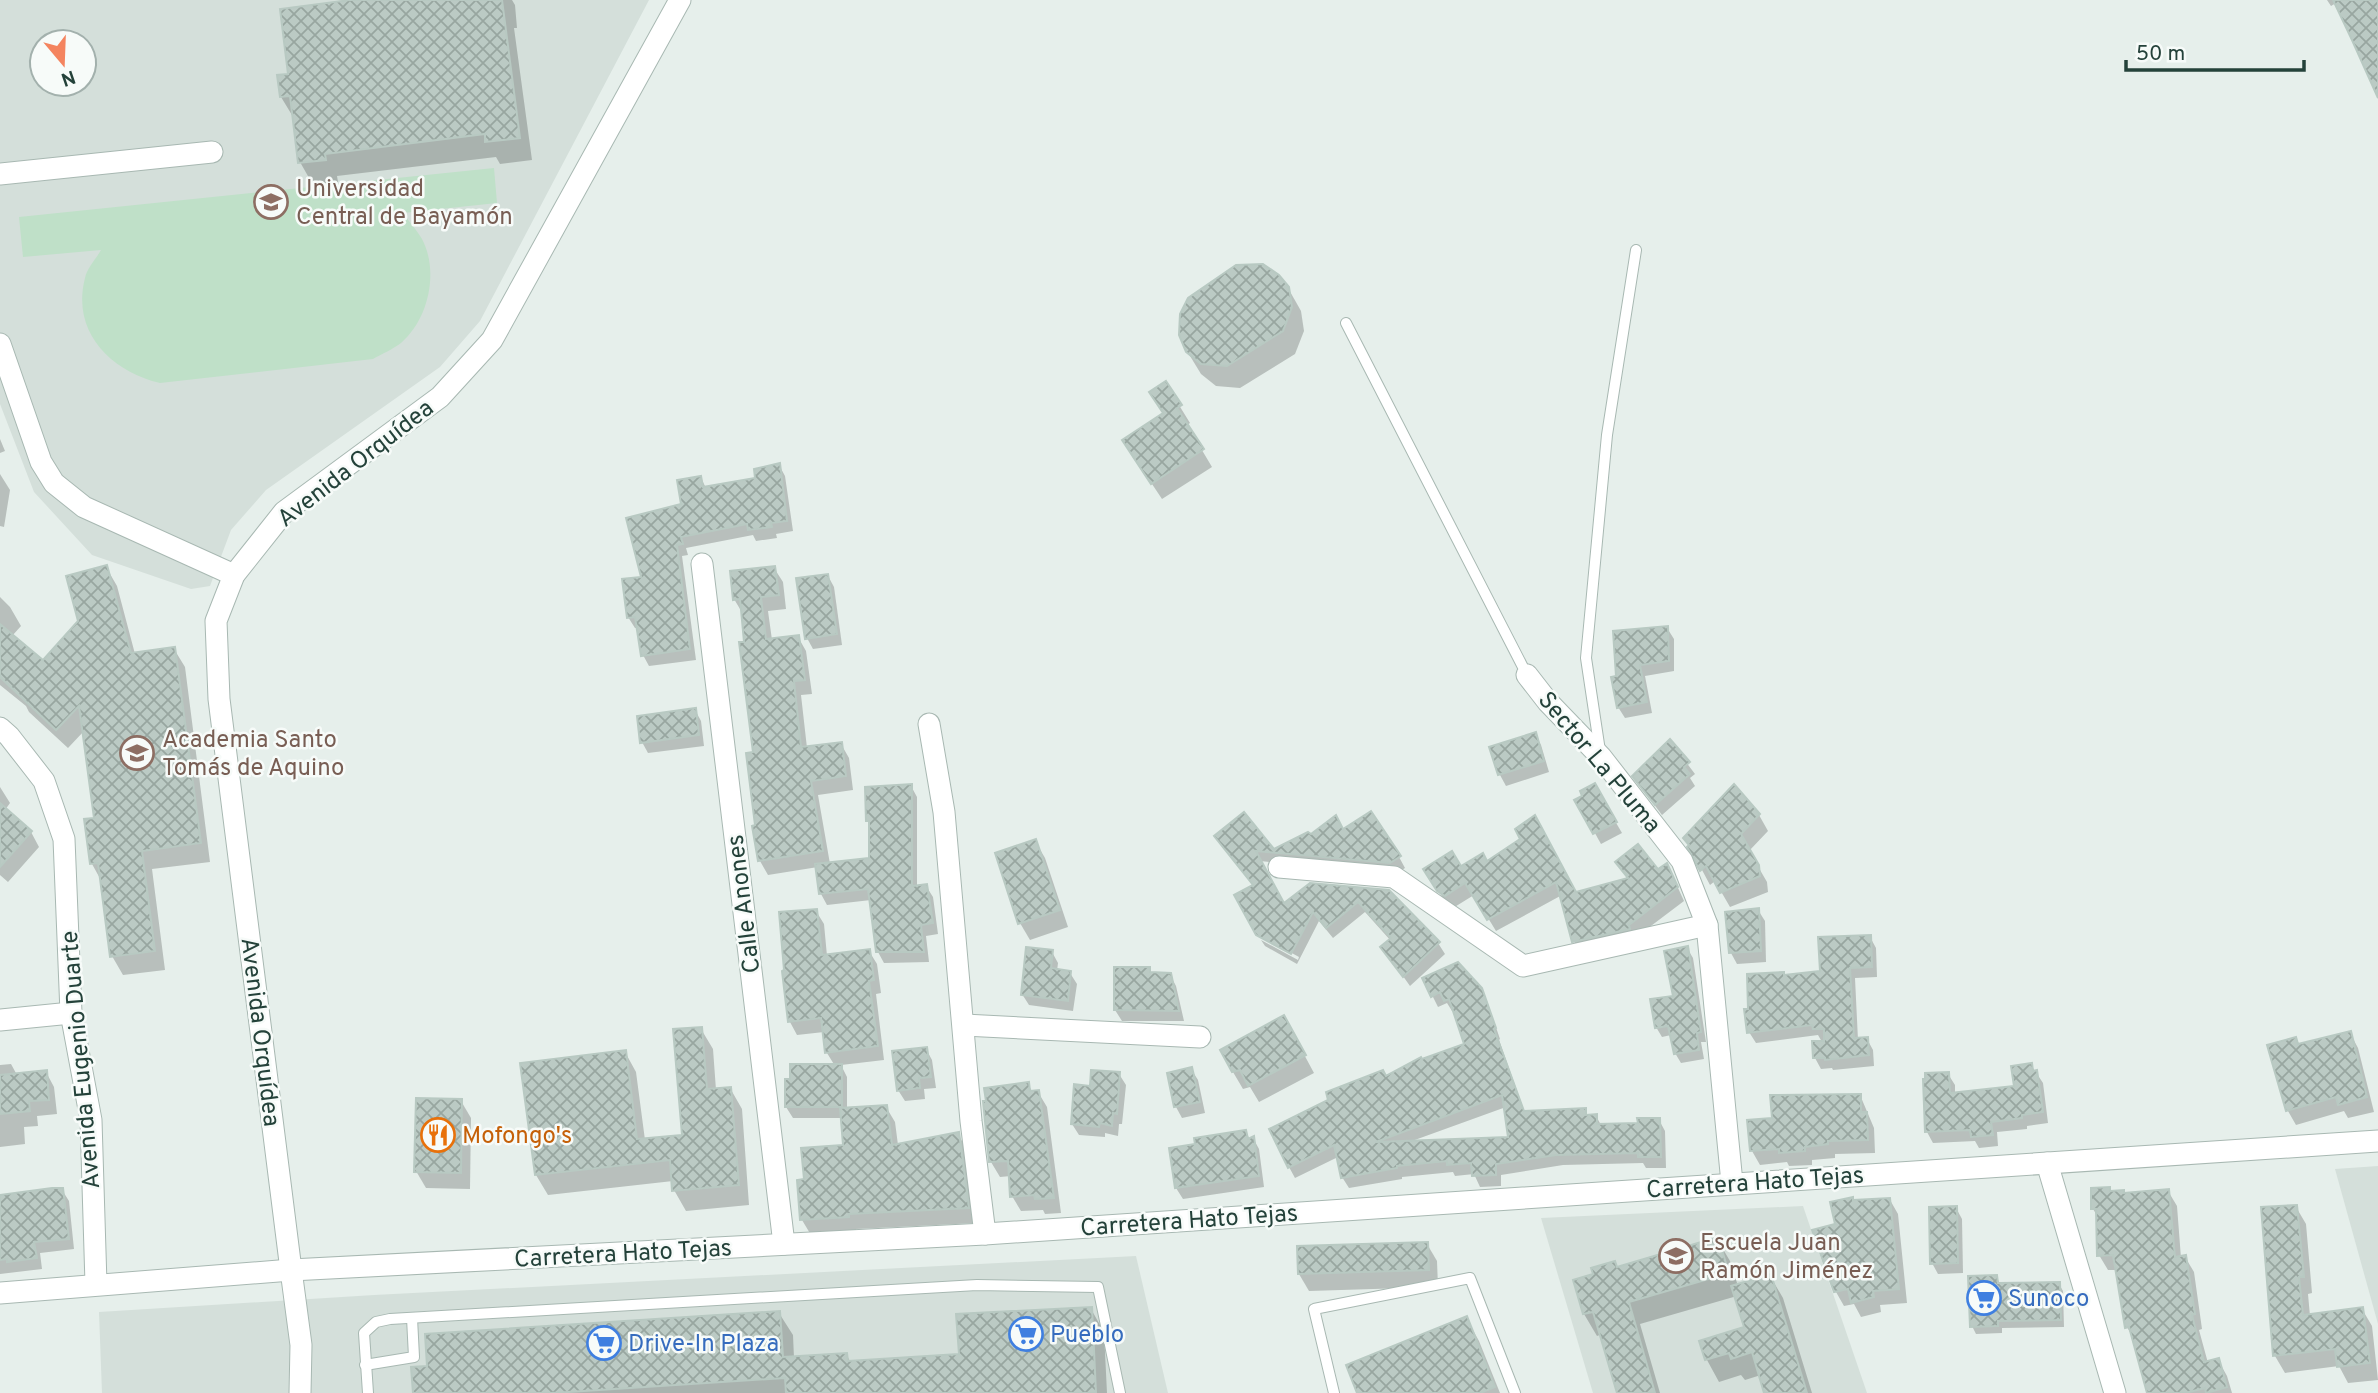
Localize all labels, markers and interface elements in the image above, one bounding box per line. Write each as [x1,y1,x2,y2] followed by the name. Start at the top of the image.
[28,28,98,98] north arrow
[2126,28,2304,72] scale bar
[2136,41,2185,68] text: 50 m
[58,64,78,91] text: N
[296,175,513,233] place label: Universidad Central de Bayamón
[252,183,290,221] school or university icon: Universidad Central de Bayamón
[272,394,440,535] street label: Avenida Orquídea
[1530,686,1667,840] street label: Sector La Pluma
[162,726,344,784] place label: Academia Santo Tomás de Aquino
[118,734,156,772] school or university icon: Academia Santo Tomás de Aquino
[722,833,768,975] street label: Calle Anones
[56,929,108,1190] street label: Avenida Eugenio Duarte
[233,936,285,1128] street label: Avenida Orquídea
[419,1116,457,1154] restaurant icon: Mofongo's
[462,1122,572,1152] place label: Mofongo's
[1645,1161,1865,1207] street label: Carretera Hato Tejas
[1079,1199,1299,1245] street label: Carretera Hato Tejas
[1700,1229,1873,1287] place label: Escuela Juan Ramón Jiménez
[513,1234,733,1276] street label: Carretera Hato Tejas
[1657,1237,1695,1275] school or university icon: Escuela Juan Ramón Jiménez
[1965,1279,2003,1317] supermarket icon: Sunoco
[2008,1285,2089,1315] place label: Sunoco
[1007,1315,1045,1353] supermarket icon: Pueblo
[1050,1321,1124,1351] place label: Pueblo
[585,1324,623,1362] supermarket icon: Drive-In Plaza
[628,1330,779,1360] place label: Drive-In Plaza

